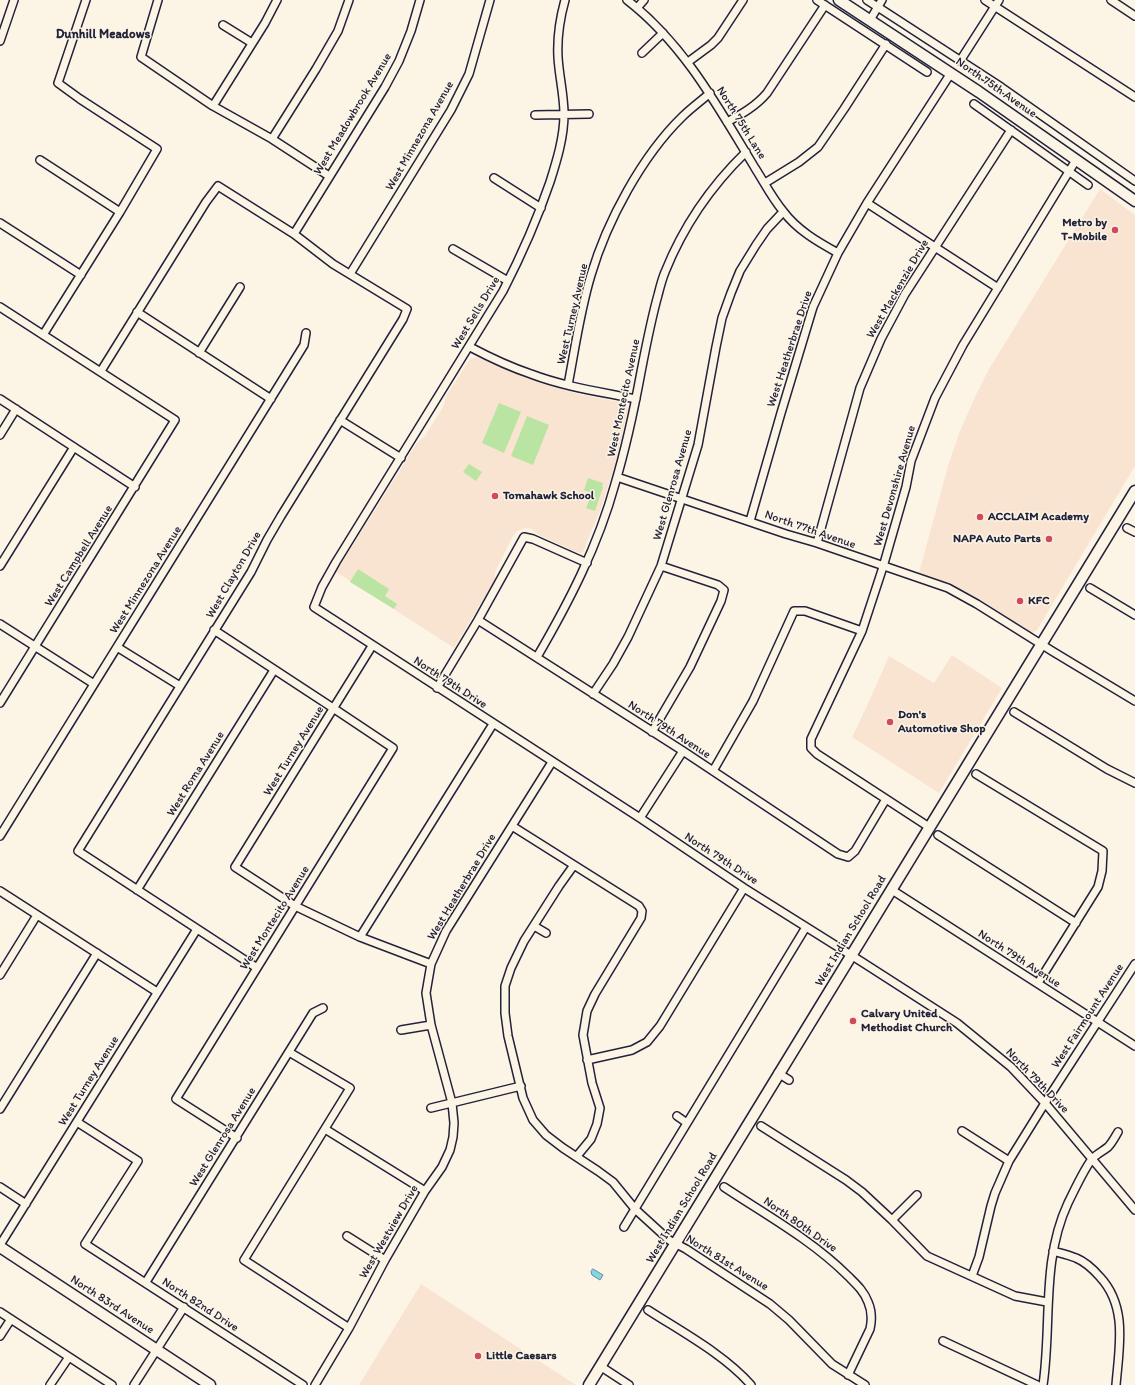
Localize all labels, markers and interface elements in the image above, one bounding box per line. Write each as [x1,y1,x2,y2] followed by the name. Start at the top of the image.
[56,27,150,43] district label: Dunhill Meadows
[311,50,395,178] street label: West Meadowbrook Avenue
[953,55,1039,121] street label: North 75th Avenue
[383,79,457,193] street label: West Minnezona Avenue
[713,84,769,162] street label: North 75th Lane
[1061,216,1107,244] place label: Metro by T-Mobile
[1110,225,1120,235] marker: Metro by T-Mobile
[864,237,932,341] street label: West Mackenzie Drive
[554,262,592,366] street label: West Turney Avenue
[449,274,503,352] street label: West Sells Drive
[764,289,816,409] street label: West Heatherbrae Drive
[604,338,644,458] street label: West Montecito Avenue
[871,424,919,548] street label: West Devonshire Avenue
[650,428,696,542] street label: West Glenrosa Avenue
[503,489,594,503] place label: Tomahawk School
[490,491,500,501] marker: Tomahawk School
[42,503,116,609] street label: West Campbell Avenue
[763,508,857,552] street label: North 77th Avenue
[988,510,1089,524] place label: ACCLAIM Academy
[975,512,985,522] marker: ACCLAIM Academy
[107,523,185,637] street label: West Minnezona Avenue
[203,529,265,621] street label: West Clayton Drive
[953,532,1041,546] place label: NAPA Auto Parts
[1044,534,1054,544] marker: NAPA Auto Parts
[1028,594,1050,608] place label: KFC
[1015,596,1025,606] marker: KFC
[410,654,490,712] street label: North 79th Drive
[625,698,713,762] street label: North 79th Avenue
[261,703,327,799] street label: West Turney Avenue
[898,708,985,736] place label: Don's Automotive Shop
[885,717,895,727] marker: Don's Automotive Shop
[164,729,228,819] street label: West Roma Avenue
[681,830,761,888] street label: North 79th Drive
[424,831,500,943] street label: West Heatherbrae Drive
[237,863,313,973] street label: West Montecito Avenue
[812,873,890,989] street label: West Indian School Road
[975,927,1063,991] street label: North 79th Avenue
[1049,961,1127,1071] street label: West Fairmount Avenue
[861,1007,952,1035] place label: Calvary United Methodist Church
[848,1016,858,1026] marker: Calvary United Methodist Church
[56,1033,122,1129] street label: West Turney Avenue
[1002,1045,1072,1117] street label: North 79th Drive
[187,1085,259,1189] street label: West Glenrosa Avenue
[643,1150,721,1266] street label: West Indian School Road
[356,1183,422,1281] street label: West Westview Drive
[760,1194,840,1256] street label: North 80th Drive
[683,1232,771,1294] street label: North 81st Avenue
[67,1273,157,1337] street label: North 83rd Avenue
[159,1275,241,1335] street label: North 82nd Drive
[486,1349,557,1363] place label: Little Caesars
[473,1351,483,1361] marker: Little Caesars

